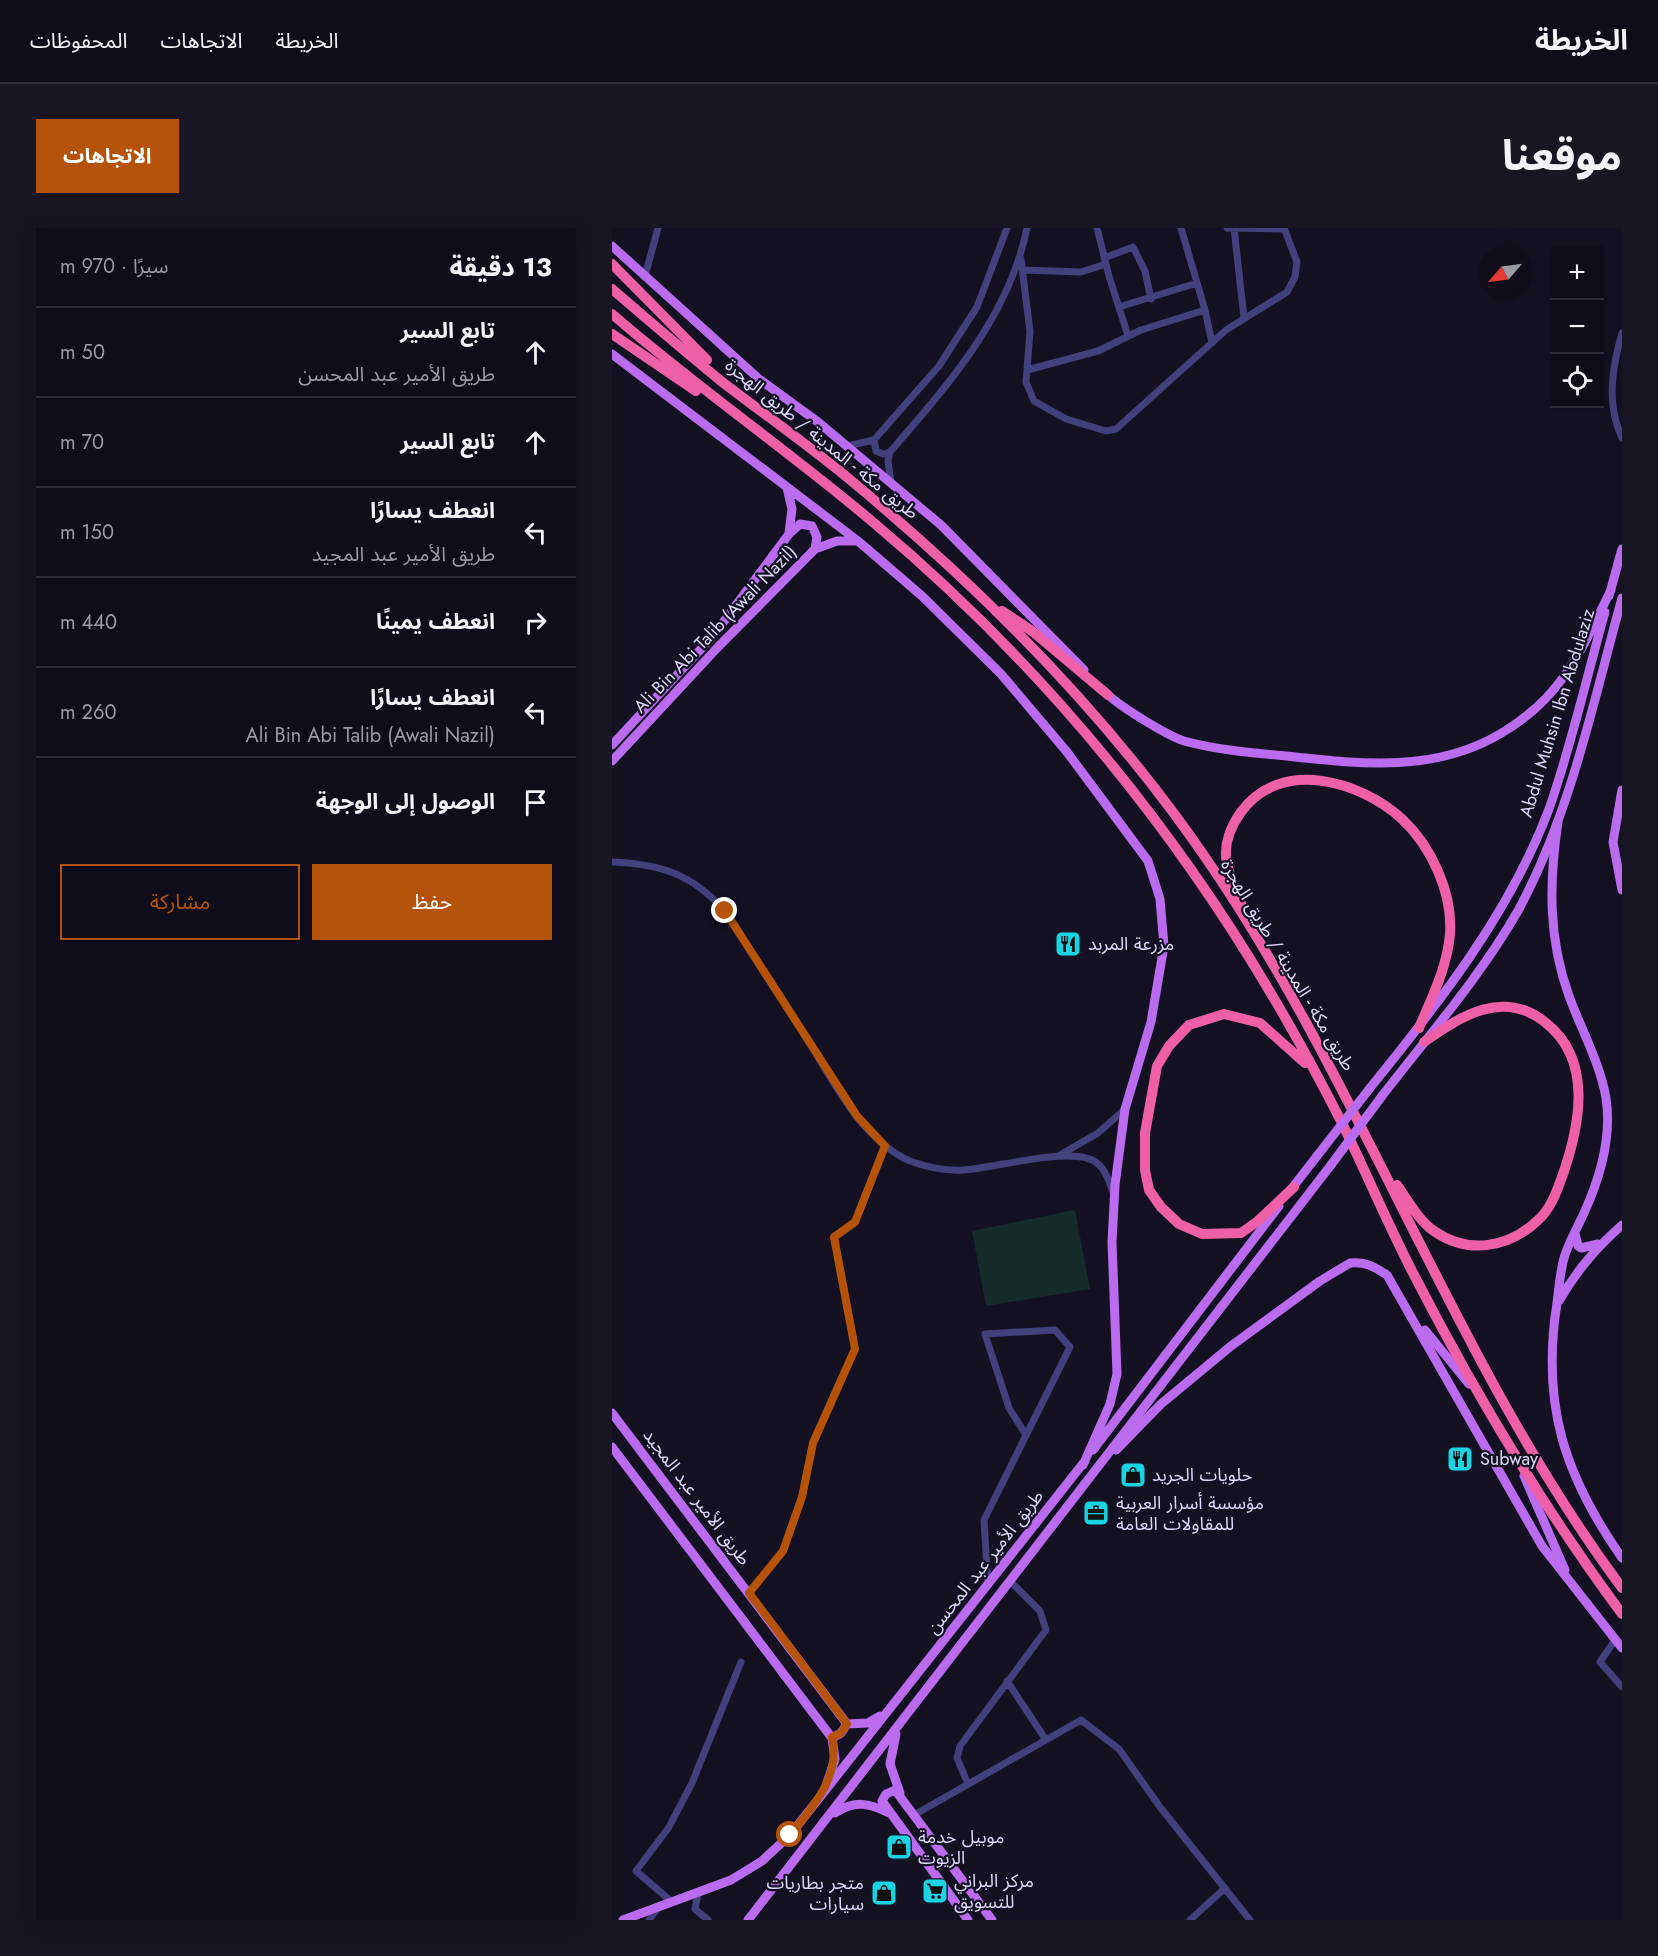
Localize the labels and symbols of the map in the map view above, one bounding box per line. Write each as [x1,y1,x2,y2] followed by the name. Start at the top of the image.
[1478,246,1532,300] north arrow
[720,353,924,525] street label: طريق مكة - المدينة / طريق الهجرة
[628,539,802,719] street label: Ali Bin Abi Talib (Awali Nazil)
[1513,605,1601,821] street label: Abdul Muhsin Ibn Abdulaziz
[1214,854,1362,1076] street label: طريق مكة - المدينة / طريق الهجرة
[711,897,737,923] route end
[1053,929,1083,959] restaurant icon: مزرعة المربد
[1088,931,1174,957] place label: مزرعة المربد
[637,1423,757,1571] street label: طريق الأمير عبد المجيد
[1445,1444,1475,1474] restaurant icon: Subway
[1480,1446,1538,1472] place label: Subway
[1118,1460,1148,1490] shop icon: حلويات الجريد
[1152,1462,1252,1488] place label: حلويات الجريد
[920,1484,1050,1640] street label: طريق الأمير عبد المحسن
[1116,1490,1264,1537] place label: مؤسسة أسرار العربية للمقاولات العامة
[1081,1498,1111,1528] office icon: مؤسسة أسرار العربية للمقاولات العامة
[776,1821,802,1847] route start
[918,1824,1004,1871] place label: موبيل خدمة الزيوت
[884,1832,914,1862] shop icon: موبيل خدمة الزيوت
[954,1868,1034,1915] place label: مركز البراني للتسويق
[766,1870,864,1917] place label: متجر بطاريات سيارات
[920,1876,950,1906] supermarket icon: مركز البراني للتسويق
[869,1878,899,1908] shop icon: متجر بطاريات سيارات

